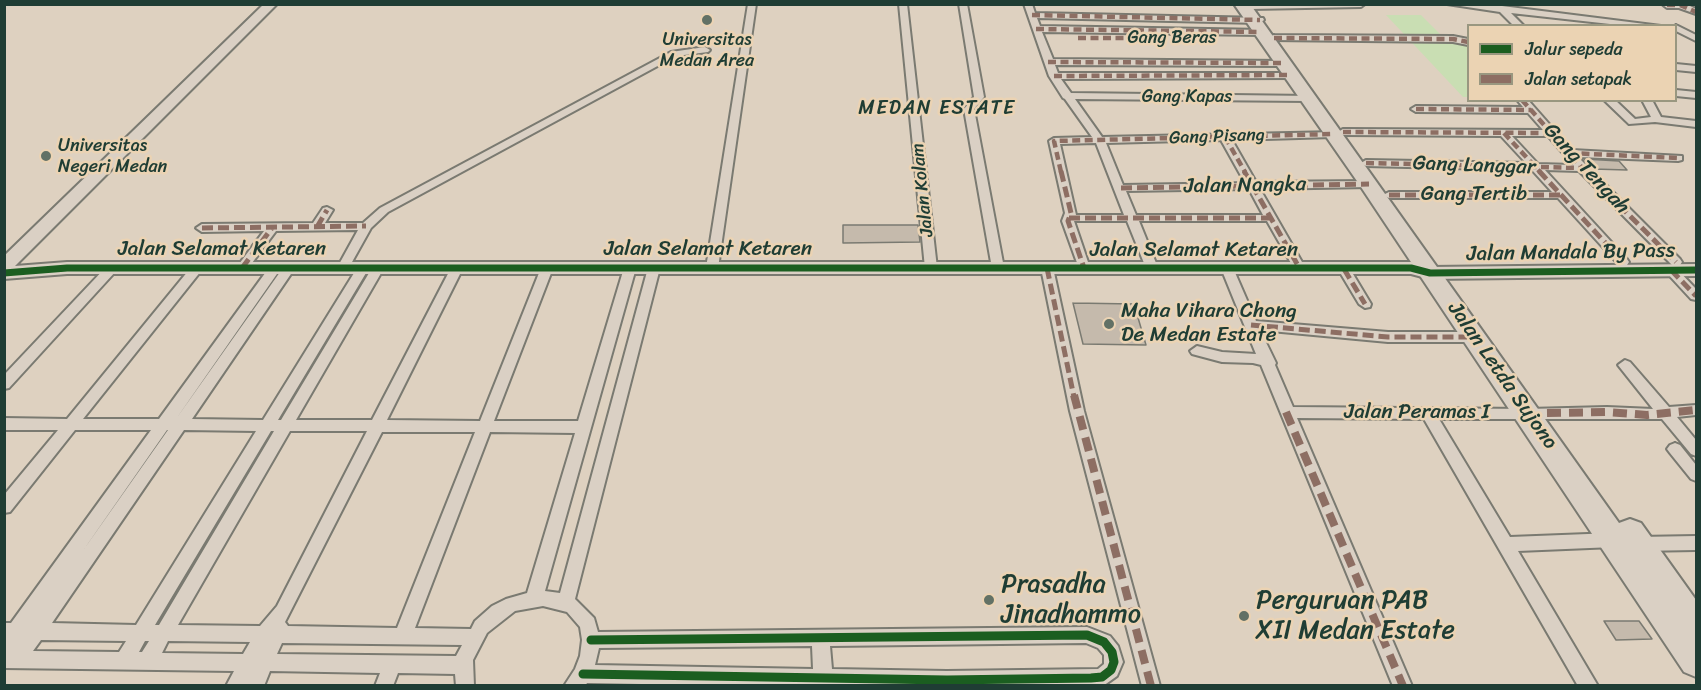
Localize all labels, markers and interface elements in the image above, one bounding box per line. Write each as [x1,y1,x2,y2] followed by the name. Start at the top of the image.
[700,13,714,27] marker: Universitas Medan Area
[1467,24,1677,102] legend
[1127,27,1217,49] street label: Gang Beras
[660,29,754,72] place label: Universitas Medan Area
[1525,33,1623,65] text: Jalur sepeda
[1525,63,1632,95] text: Jalan setapak
[1142,86,1232,108] street label: Gang Kapas
[859,97,1015,121] district label: MEDAN ESTATE
[1538,118,1634,220] street label: Gang Tengah
[1169,125,1265,149] street label: Gang Pisang
[58,135,167,178] place label: Universitas Negeri Medan
[907,142,939,238] street label: Jalan Kolam
[39,149,53,163] marker: Universitas Negeri Medan
[1412,151,1536,181] street label: Gang Langgar
[1184,172,1306,200] street label: Jalan Nangka
[1421,182,1527,208] street label: Gang Tertib
[118,237,326,263] street label: Jalan Selamat Ketaren
[604,237,812,263] street label: Jalan Selamat Ketaren
[1090,238,1298,264] street label: Jalan Selamat Ketaren
[1467,239,1675,267] street label: Jalan Mandala By Pass
[1442,297,1562,455] street label: Jalan Letda Sujono
[1121,299,1297,349] place label: Maha Vihara Chong De Medan Estate
[1102,317,1116,331] marker: Maha Vihara Chong De Medan Estate
[1344,400,1490,426] street label: Jalan Peramas I
[1001,569,1141,630] place label: Prasadha Jinadhammo
[1256,585,1455,646] place label: Perguruan PAB XII Medan Estate
[982,593,996,607] marker: Prasadha Jinadhammo
[1237,609,1251,623] marker: Perguruan PAB XII Medan Estate

